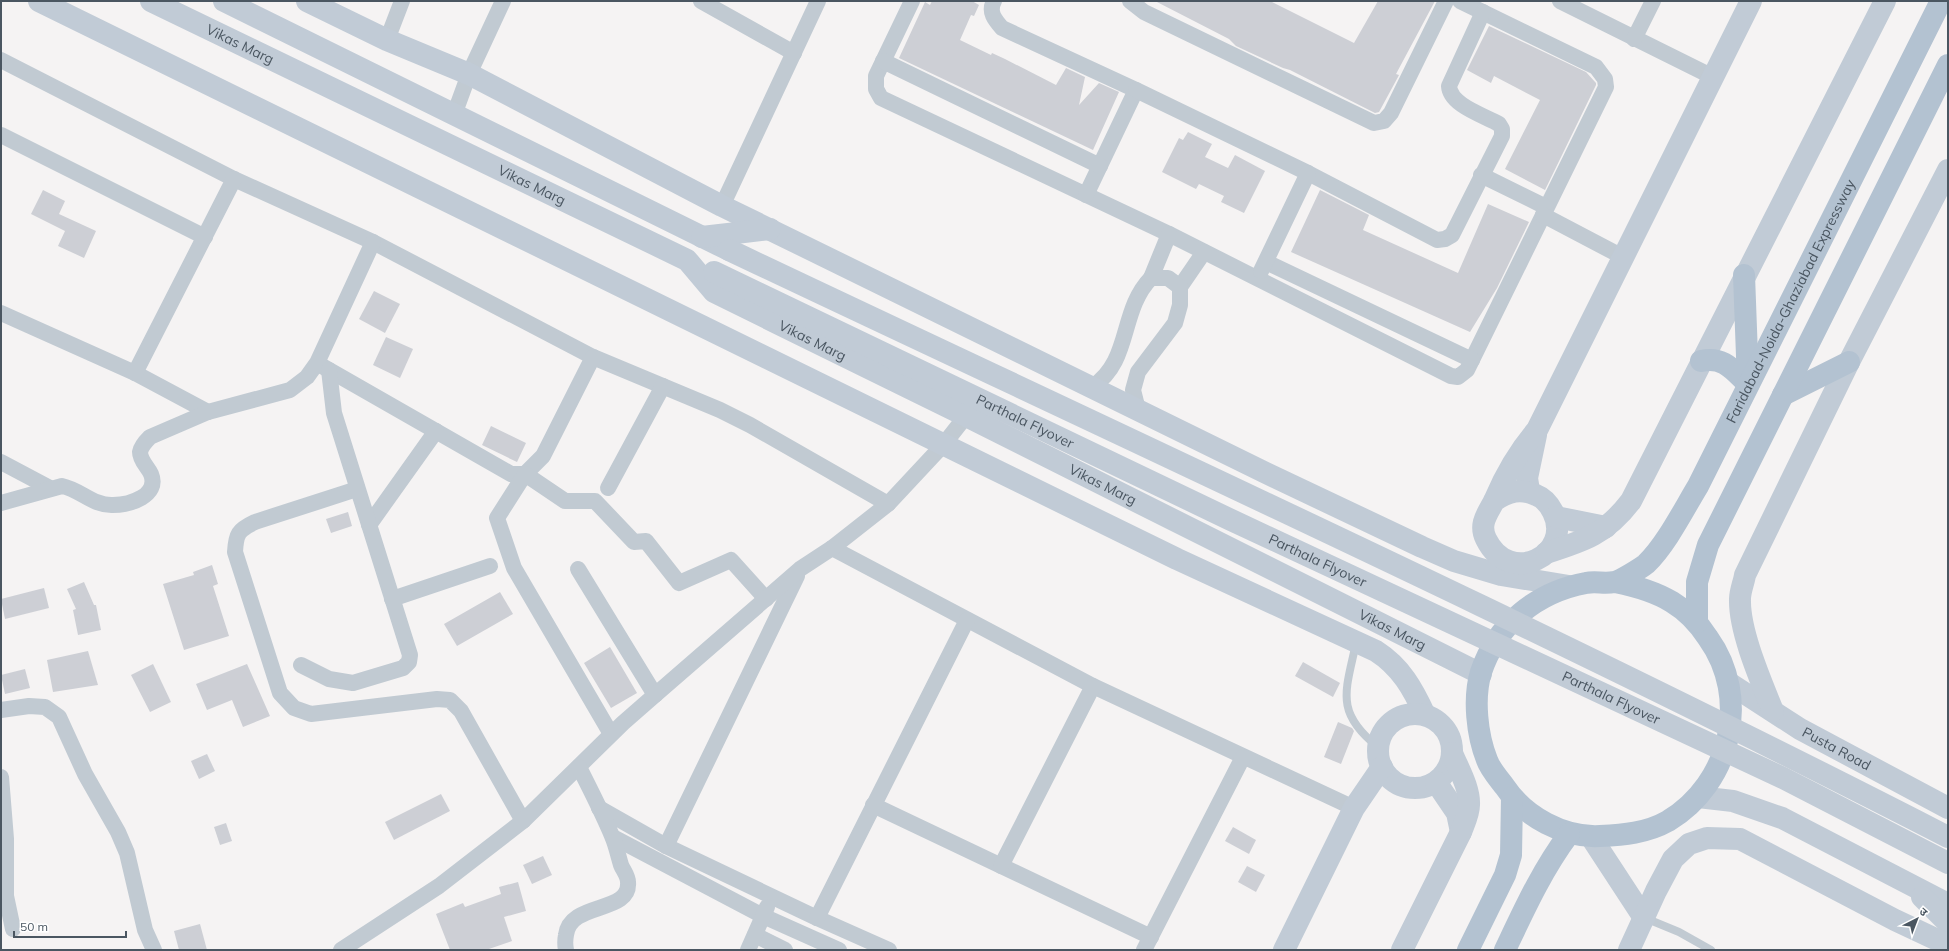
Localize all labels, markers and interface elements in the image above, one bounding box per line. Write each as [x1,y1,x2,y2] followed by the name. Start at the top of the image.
[203,20,277,68] street label: Vikas Marg
[495,161,569,209] street label: Vikas Marg
[1722,176,1859,426] street label: Faridabad-Noida-Ghaziabad Expressway
[776,316,849,365] street label: Vikas Marg
[973,390,1078,453] street label: Parthala Flyover
[1066,460,1140,509] street label: Vikas Marg
[1266,530,1370,591] street label: Parthala Flyover
[1356,605,1429,654] street label: Vikas Marg
[1559,667,1664,729] street label: Parthala Flyover
[1799,723,1874,774] street label: Pusta Road
[1897,899,1937,939] north arrow
[1917,904,1931,919] text: उ
[14,913,126,939] scale bar
[20,919,48,934] text: 50 m

